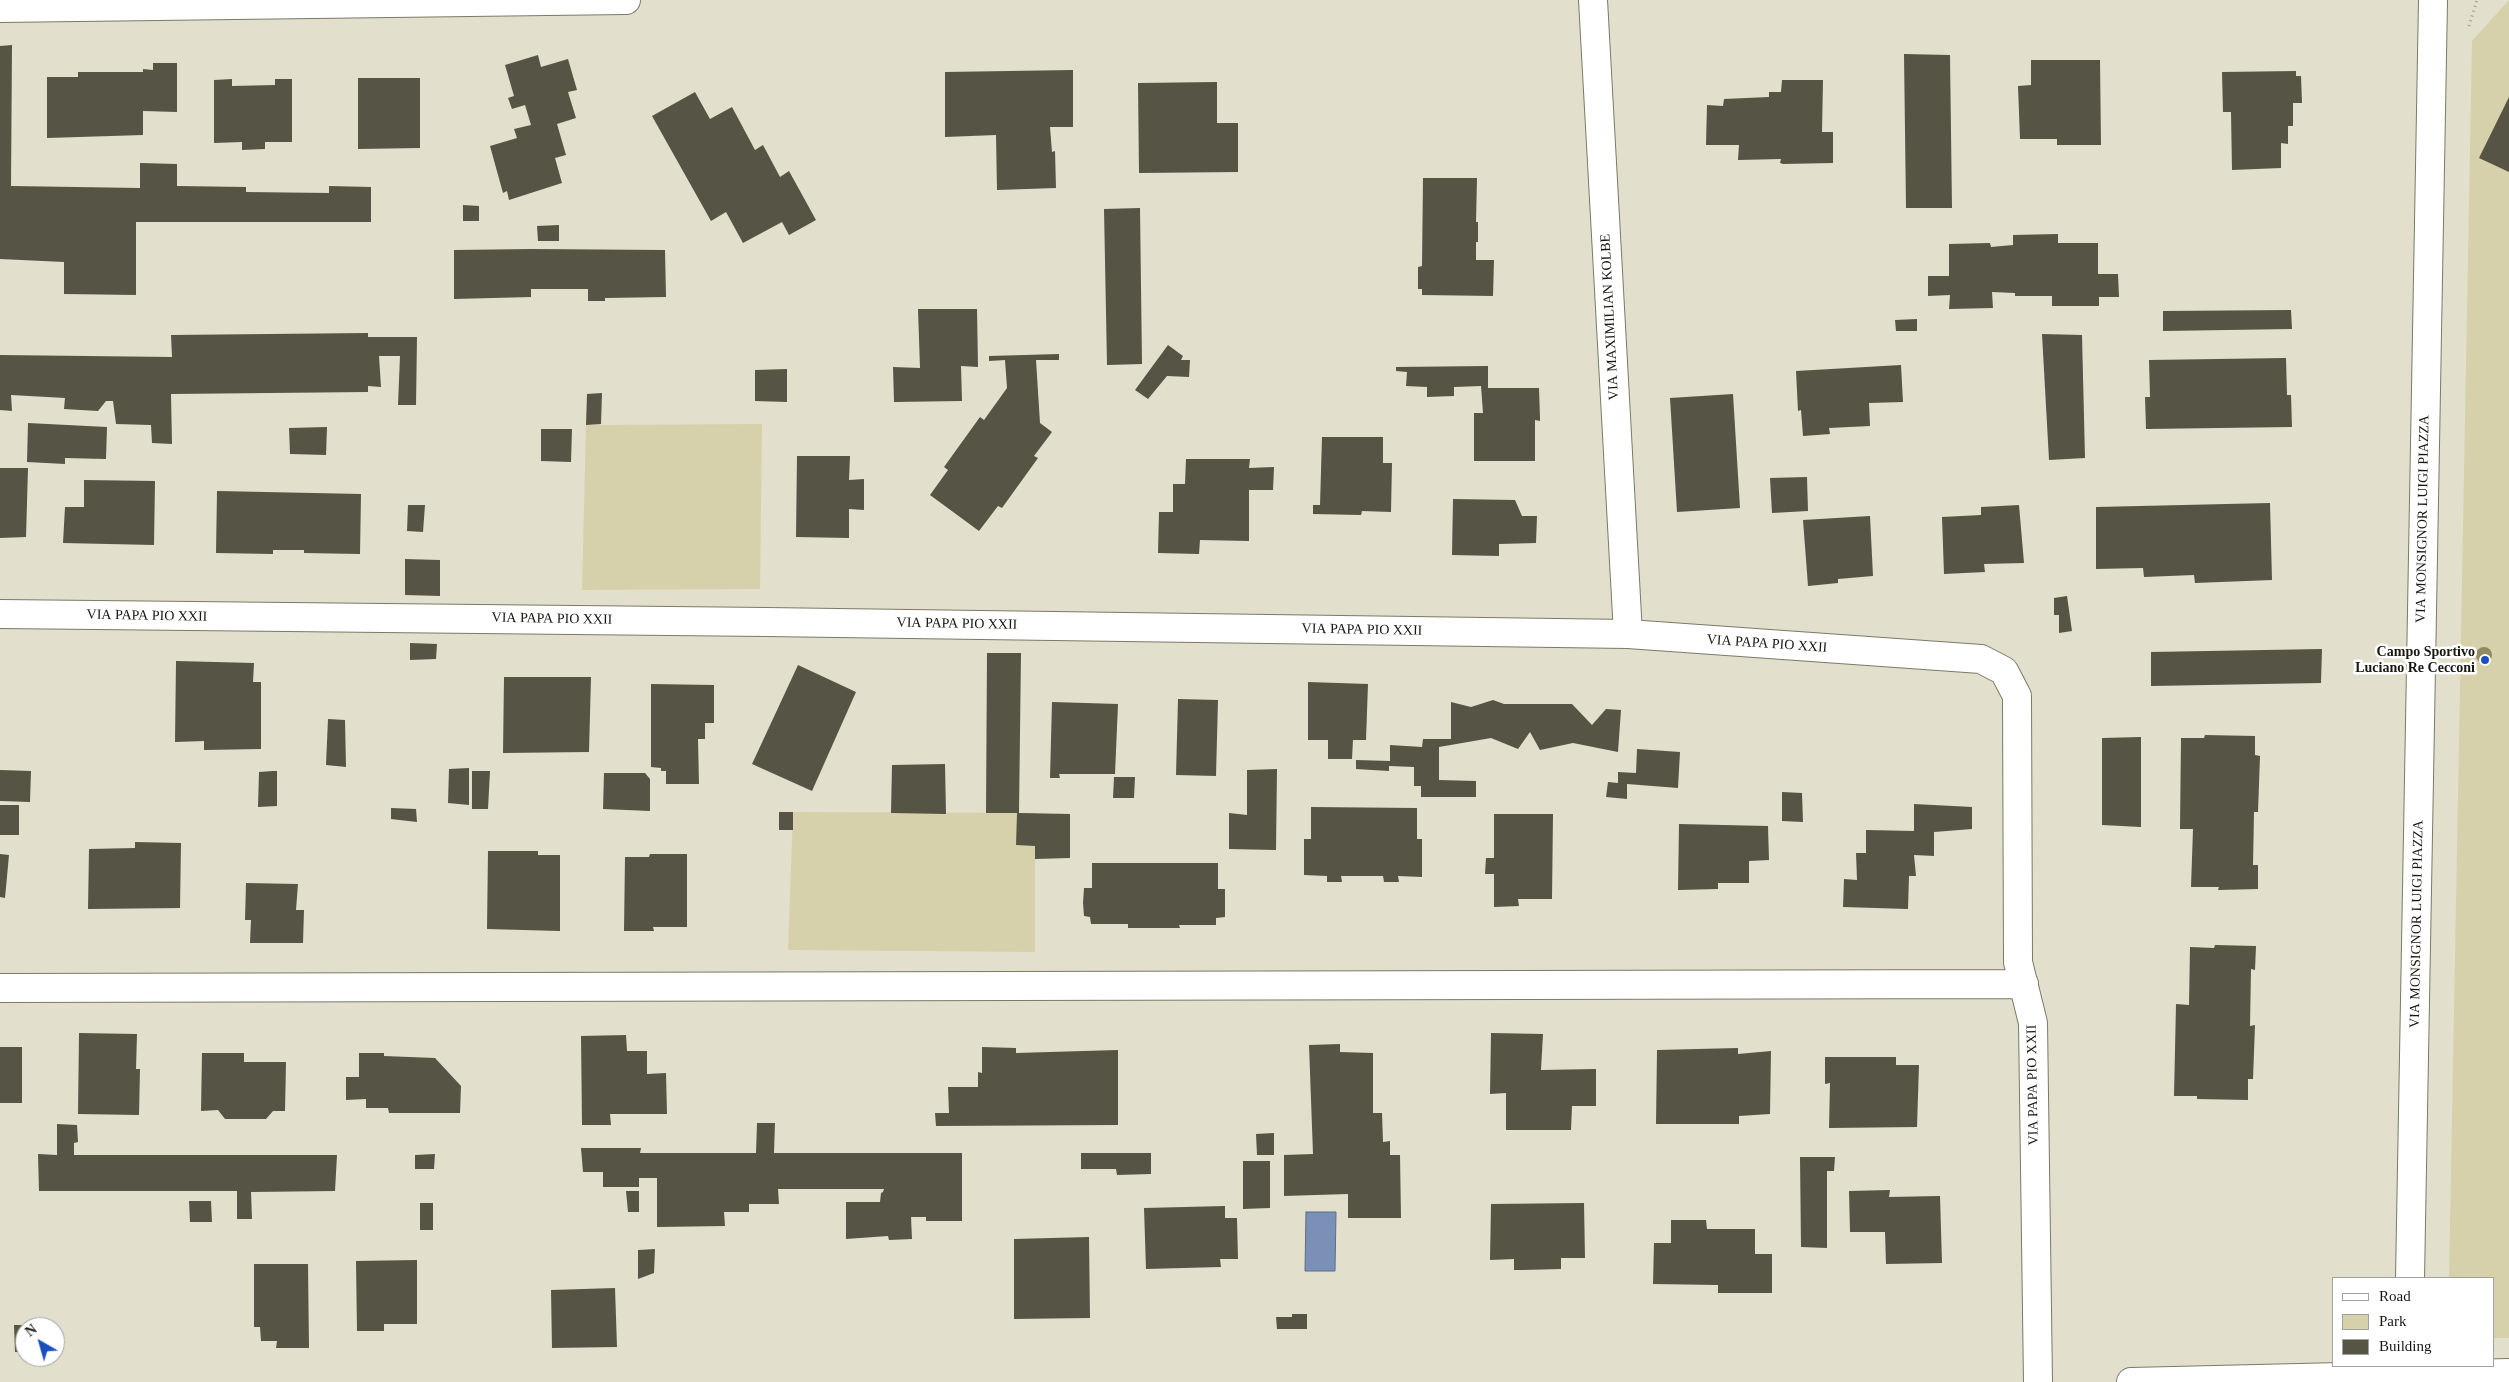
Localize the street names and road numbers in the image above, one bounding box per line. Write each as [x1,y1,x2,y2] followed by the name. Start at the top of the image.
[1597,233,1623,401] street label: VIA MAXIMILIAN KOLBE
[2413,415,2433,623] street label: VIA MONSIGNOR LUIGI PIAZZA
[87,607,207,625] street label: VIA PAPA PIO XXII
[492,610,612,628] street label: VIA PAPA PIO XXII
[897,615,1017,633] street label: VIA PAPA PIO XXII
[1302,621,1422,639] street label: VIA PAPA PIO XXII
[1706,631,1828,657] street label: VIA PAPA PIO XXII
[2407,820,2427,1028] street label: VIA MONSIGNOR LUIGI PIAZZA
[2024,1025,2042,1145] street label: VIA PAPA PIO XXII

